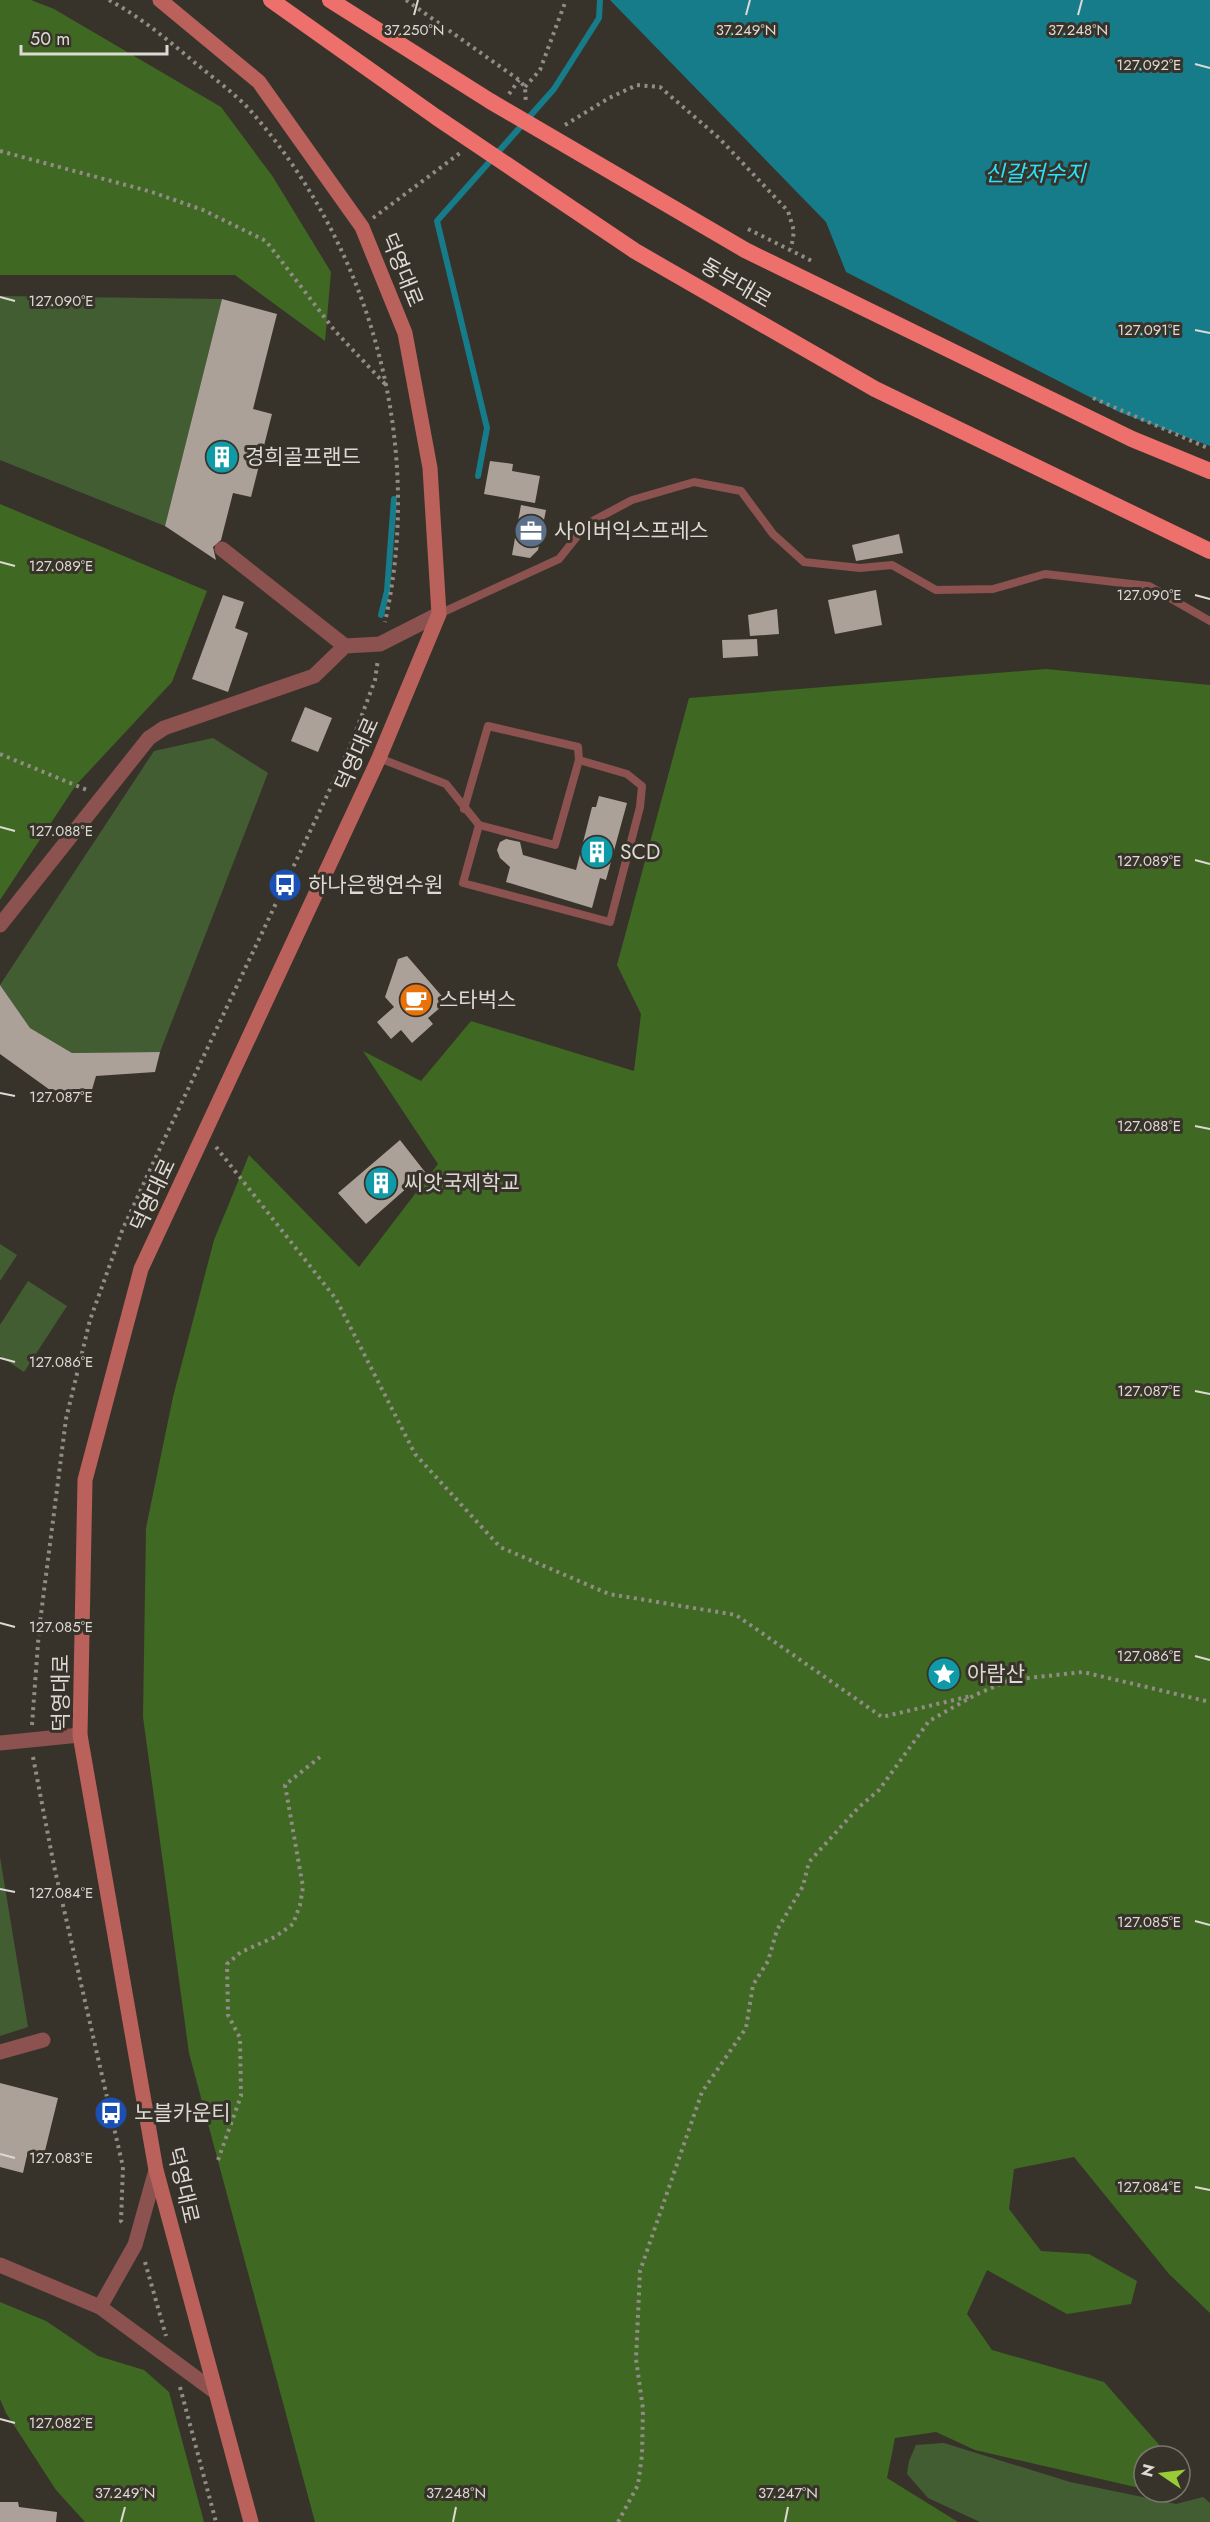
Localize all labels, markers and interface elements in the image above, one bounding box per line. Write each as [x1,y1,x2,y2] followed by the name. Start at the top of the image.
[21,18,166,56] scale bar
[384,19,444,41] text: 37.250°N
[716,19,776,41] text: 37.249°N
[1048,19,1108,41] text: 37.248°N
[30,26,70,52] text: 50 m
[1117,54,1181,76] text: 127.092°E
[984,157,1087,189] water label: 신갈저수지
[374,229,430,311] street label: 덕영대로
[695,251,777,315] street label: 동부대로
[28,290,94,312] text: 127.090°E
[1118,319,1180,341] text: 127.091°E
[204,439,240,475] building icon: 경희골프랜드
[245,442,361,472] place label: 경희골프랜드
[513,513,549,549] office icon: 사이버익스프레스
[554,516,709,546] place label: 사이버익스프레스
[29,555,93,577] text: 127.089°E
[1116,584,1182,606] text: 127.090°E
[328,713,386,795] street label: 덕영대로
[29,820,93,842] text: 127.088°E
[579,834,615,870] building icon: SCD
[620,837,660,867] place label: SCD
[1117,850,1181,872] text: 127.089°E
[267,867,303,903] bus stop icon: 하나은행연수원
[308,870,443,900] place label: 하나은행연수원
[398,982,434,1018] cafe icon: 스타벅스
[439,985,516,1015] place label: 스타벅스
[29,1086,93,1108] text: 127.087°E
[1117,1115,1181,1137] text: 127.088°E
[123,1154,183,1236] street label: 덕영대로
[363,1165,399,1201] building icon: 씨앗국제학교
[404,1168,520,1198] place label: 씨앗국제학교
[29,1351,93,1373] text: 127.086°E
[1117,1380,1181,1402] text: 127.087°E
[29,1616,93,1638] text: 127.085°E
[1117,1645,1181,1667] text: 127.086°E
[46,1654,76,1732] street label: 덕영대로
[926,1656,962,1692] place icon: 아람산
[967,1659,1025,1689] place label: 아람산
[29,1882,93,1904] text: 127.084°E
[1117,1911,1181,1933] text: 127.085°E
[93,2095,129,2131] bus stop icon: 노블카운티
[134,2098,231,2128] place label: 노블카운티
[160,2144,206,2226] street label: 덕영대로
[29,2147,93,2169] text: 127.083°E
[1117,2176,1181,2198] text: 127.084°E
[29,2412,93,2434] text: 127.082°E
[1132,2444,1192,2504] north arrow
[1135,2462,1161,2479] text: N
[95,2482,155,2504] text: 37.249°N
[426,2482,486,2504] text: 37.248°N
[758,2482,818,2504] text: 37.247°N

